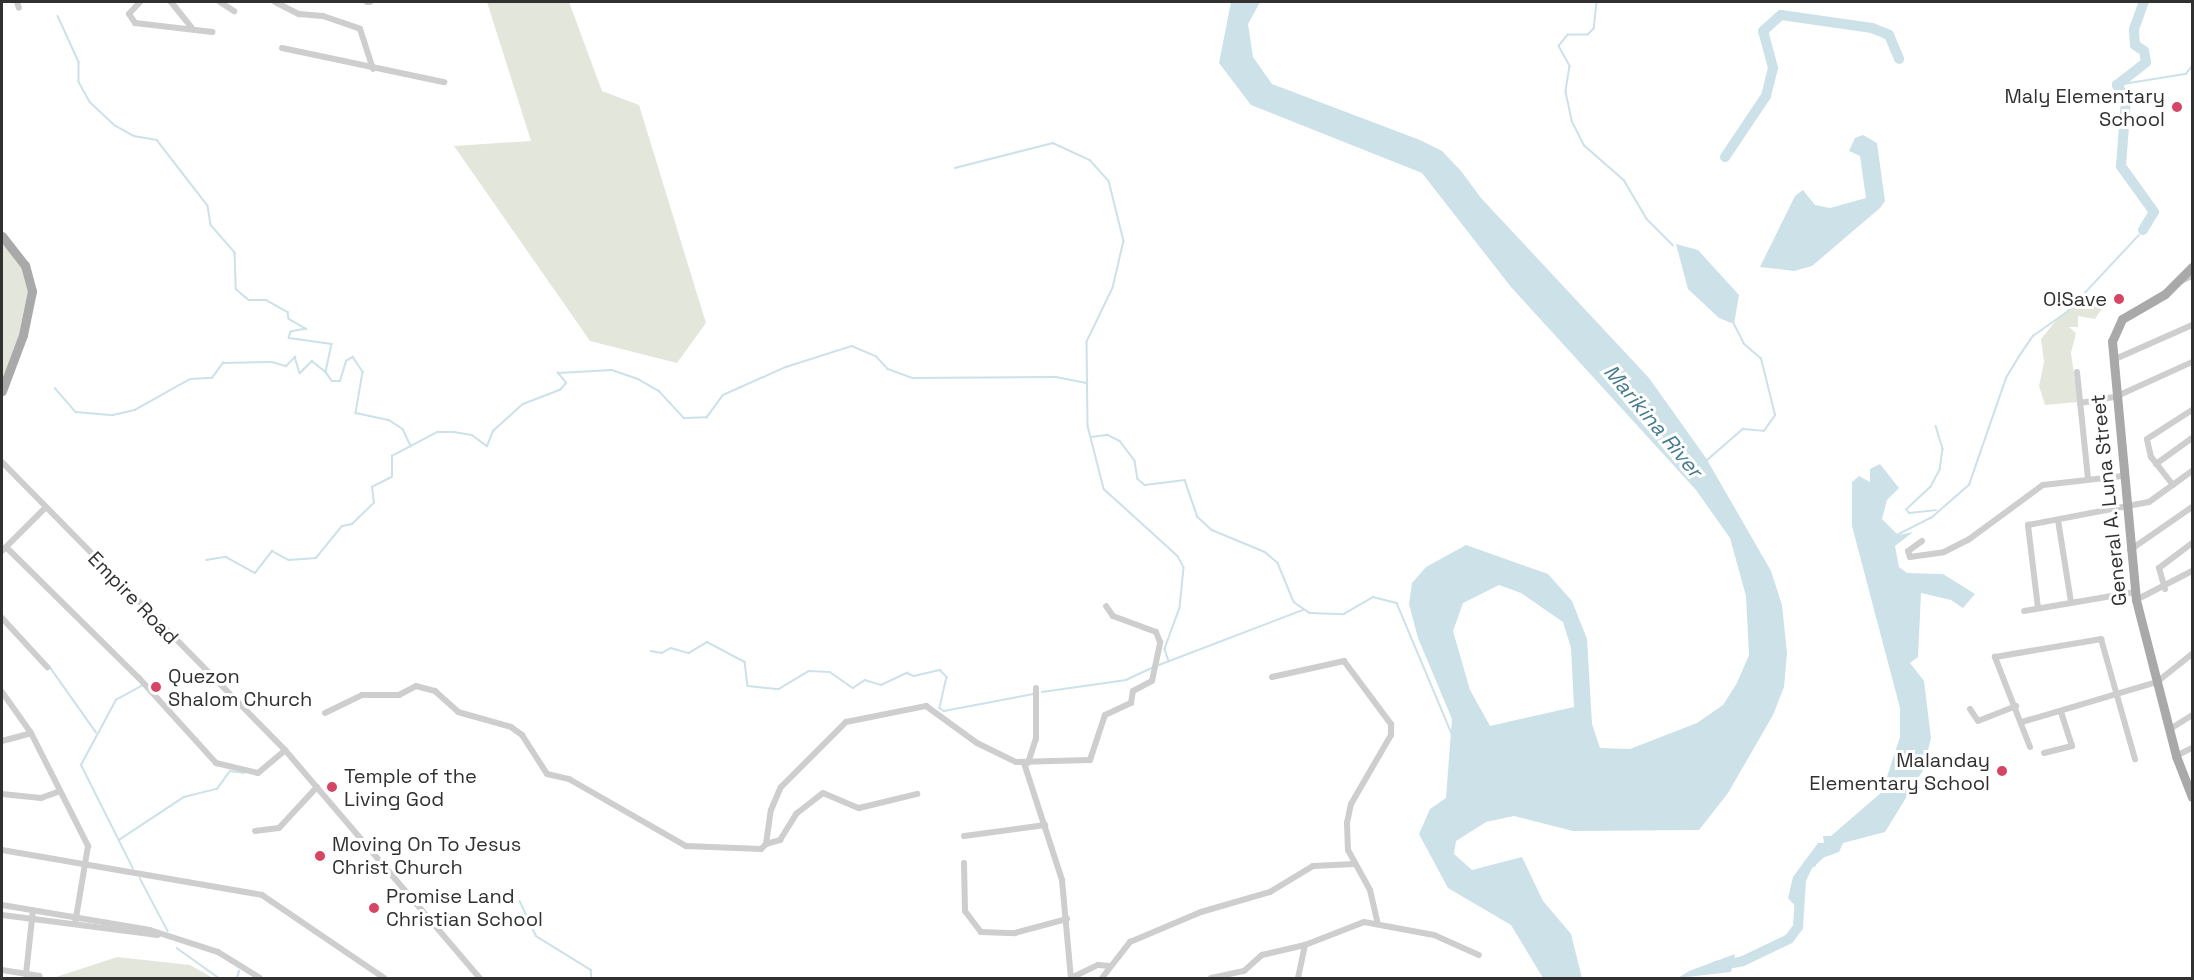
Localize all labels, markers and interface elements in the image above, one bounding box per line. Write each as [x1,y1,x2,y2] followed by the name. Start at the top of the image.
[2004,84,2165,131] place label: Maly Elementary School
[2170,100,2184,114] marker: Maly Elementary School
[2043,287,2107,311] place label: O!Save
[2112,292,2126,306] marker: O!Save
[1598,359,1708,483] water label: Marikina River
[2086,392,2132,608] street label: General A. Luna Street
[83,547,183,649] street label: Empire Road
[168,664,312,711] place label: Quezon Shalom Church
[149,680,163,694] marker: Quezon Shalom Church
[1809,748,1990,795] place label: Malanday Elementary School
[344,764,477,811] place label: Temple of the Living God
[1995,764,2009,778] marker: Malanday Elementary School
[325,780,339,794] marker: Temple of the Living God
[332,832,522,879] place label: Moving On To Jesus Christ Church
[313,849,327,863] marker: Moving On To Jesus Christ Church
[386,885,543,932] place label: Promise Land Christian School
[367,901,381,915] marker: Promise Land Christian School

